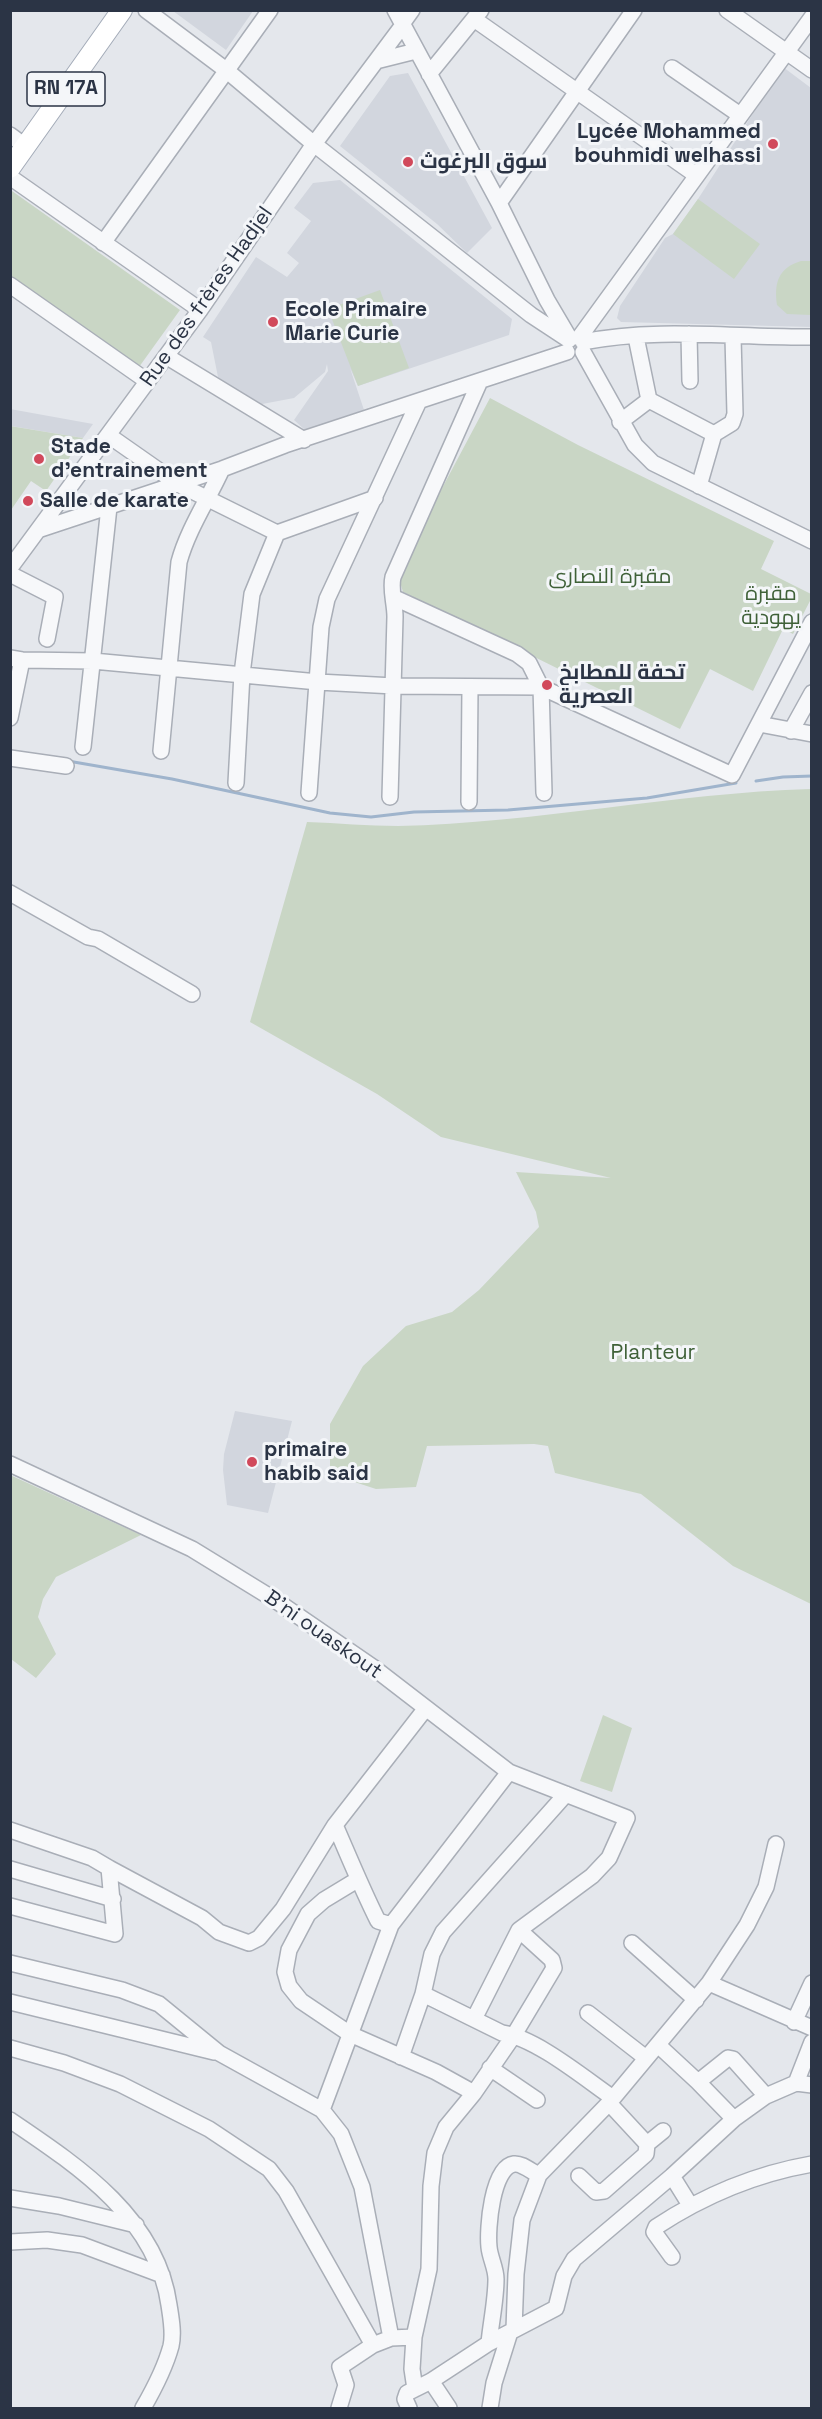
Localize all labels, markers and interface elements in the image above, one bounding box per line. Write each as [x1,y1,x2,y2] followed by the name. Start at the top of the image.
[27,72,105,106] road number: RN 17A
[574,119,761,169] place label: Lycée Mohammed bouhmidi welhassi
[766,137,780,151] marker: Lycée Mohammed bouhmidi welhassi
[420,149,547,175] place label: سوق البرغوث
[401,155,415,169] marker: سوق البرغوث
[135,202,279,392] street label: Rue des frères Hadjel
[285,297,427,347] place label: Ecole Primaire Marie Curie
[266,315,280,329] marker: Ecole Primaire Marie Curie
[51,434,208,484] place label: Stade d'entrainement
[32,452,46,466] marker: Stade d'entrainement
[40,488,189,514] place label: Salle de karate
[21,494,35,508] marker: Salle de karate
[548,564,672,590] park label: مقبرة النصارى
[741,581,801,631] park label: مقبرة يهودية
[559,660,685,710] place label: تحفة للمطابخ العصرية
[540,678,554,692] marker: تحفة للمطابخ العصرية
[611,1340,695,1366] park label: Planteur
[264,1437,369,1487] place label: primaire habib said
[245,1455,259,1469] marker: primaire habib said
[259,1585,387,1685] street label: B'ni ouaskout

